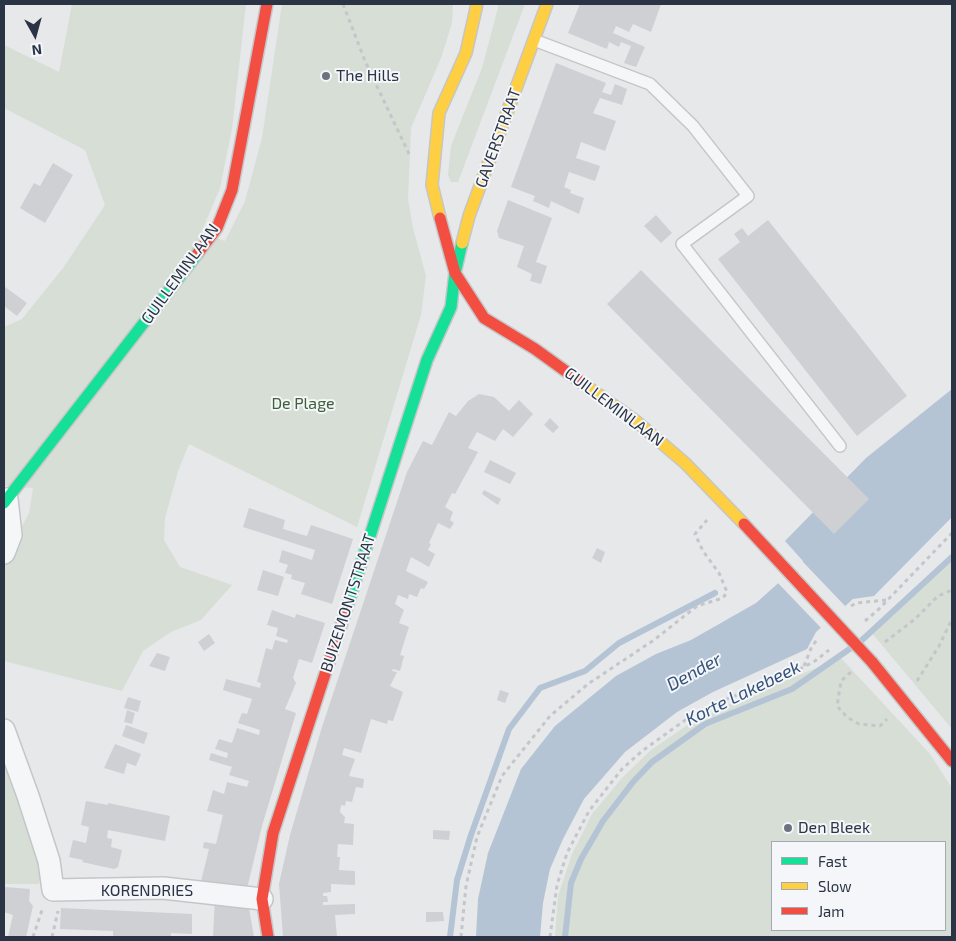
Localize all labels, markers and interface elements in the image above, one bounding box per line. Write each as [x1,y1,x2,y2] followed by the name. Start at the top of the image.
[10,10,60,60] north arrow
[31,41,43,59] text: N
[336,66,399,86] place label: The Hills
[320,70,332,82] marker: The Hills
[471,86,525,190] street label: GAVERSTRAAT
[137,220,223,328] street label: GUILLEMINLAAN
[561,363,667,451] street label: GUILLEMINLAAN
[271,394,335,414] park label: De Plage
[317,531,379,675] street label: BUIZEMONTSTRAAT
[663,648,725,696] water label: Dender
[682,656,804,730] water label: Korte Lakebeek
[798,818,870,838] place label: Den Bleek
[782,822,794,834] marker: Den Bleek
[771,841,946,931] legend
[818,852,847,870] text: Fast
[818,877,852,895] text: Slow
[101,881,193,901] street label: KORENDRIES
[818,902,844,920] text: Jam

